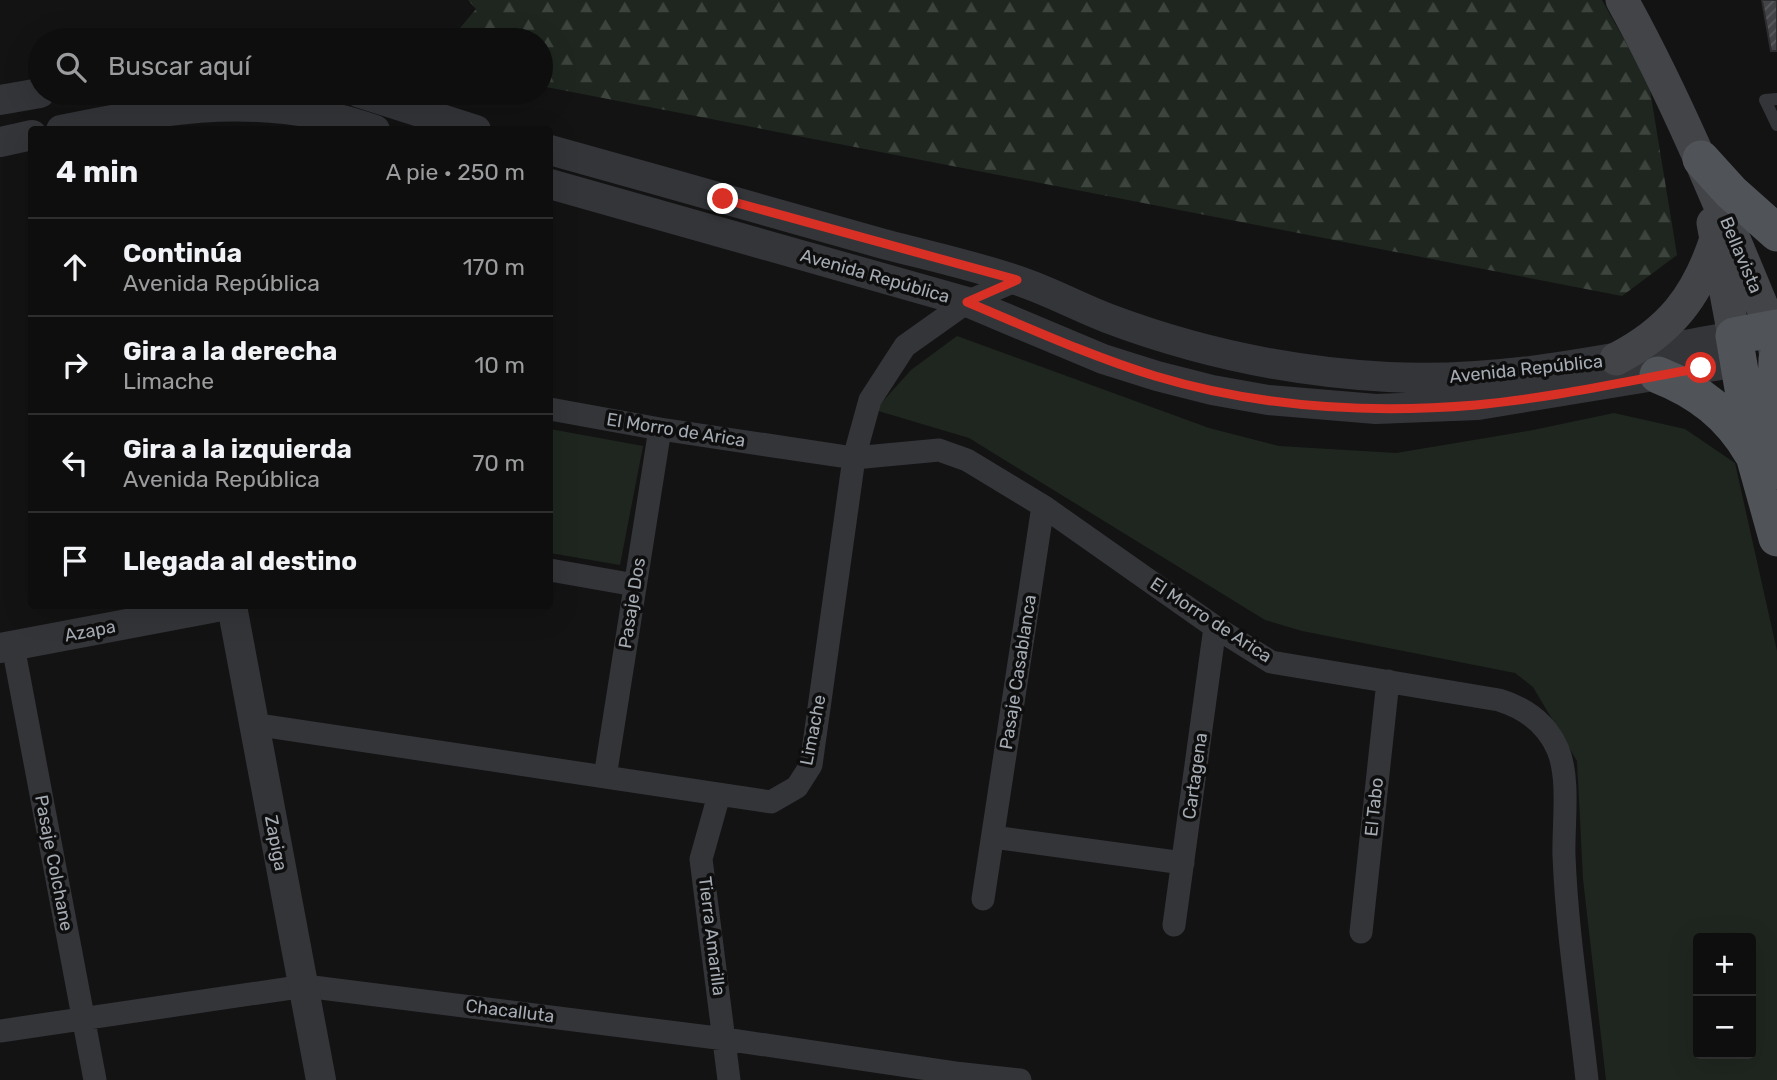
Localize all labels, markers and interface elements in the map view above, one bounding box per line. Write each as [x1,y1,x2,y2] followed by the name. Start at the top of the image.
[28,28,553,105] search box
[52,48,90,86] icon: search
[108,51,250,82] text: Buscar aquí
[56,154,138,190] text: 4 min
[386,158,525,186] text: A pie · 250 m
[707,183,738,214] route end
[1715,213,1767,297] street label: Bellavista
[123,238,242,269] text: Continúa
[798,244,952,308] street label: Avenida República
[56,248,94,286] icon: ahead
[463,253,525,281] text: 170 m
[123,269,320,297] text: Avenida República
[123,336,337,367] text: Gira a la derecha
[56,346,94,384] icon: right
[1448,350,1604,388] street label: Avenida República
[474,351,525,379] text: 10 m
[1685,352,1716,383] route start
[123,367,214,395] text: Limache
[605,408,747,452] street label: El Morro de Arica
[123,434,352,465] text: Gira a la izquierda
[56,444,94,482] icon: left
[473,449,525,477] text: 70 m
[123,465,320,493] text: Avenida República
[56,542,94,580] icon: arrive
[123,546,357,577] text: Llegada al destino
[614,556,650,650] street label: Pasaje Dos
[1146,573,1276,667] street label: El Morro de Arica
[995,593,1041,751] street label: Pasaje Casablanca
[62,615,118,647] street label: Azapa
[795,693,831,767] street label: Limache
[1178,731,1212,821] street label: Cartagena
[1360,777,1388,837] street label: El Tabo
[30,793,78,933] street label: Pasaje Colchane
[260,813,292,873] street label: Zapiga
[694,875,730,997] street label: Tierra Amarilla
[1693,933,1756,1059] map controls
[1693,933,1756,996] button: +
[464,995,556,1027] street label: Chacalluta
[1693,996,1756,1059] button: −

